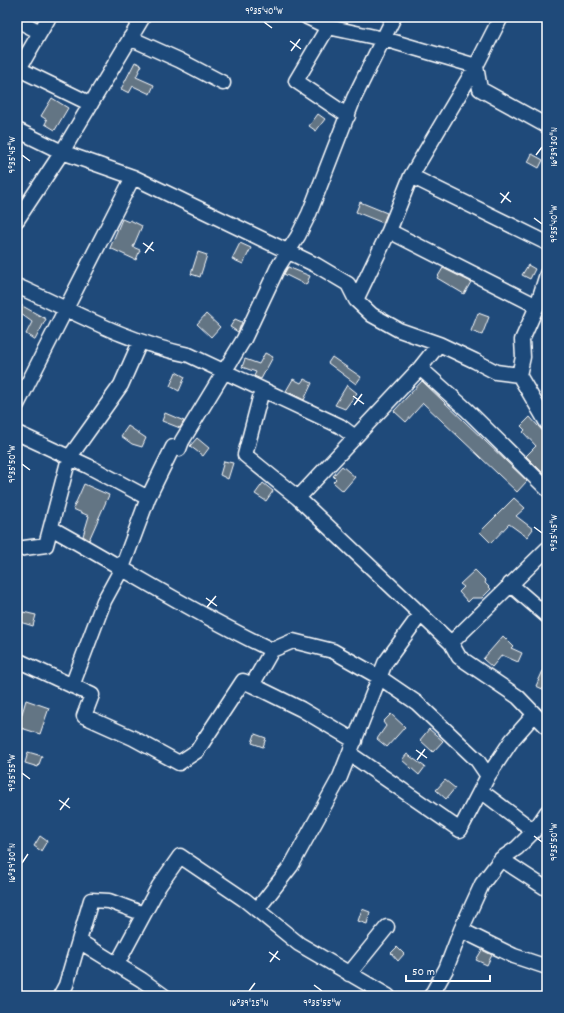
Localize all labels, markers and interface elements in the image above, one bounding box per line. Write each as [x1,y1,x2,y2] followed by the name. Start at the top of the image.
[245,5,283,19] text: 9°35'40"W
[548,127,562,167] text: 16°39'30"N
[6,136,20,173] text: 9°35'45"W
[548,205,562,243] text: 9°35'40"W
[6,445,20,483] text: 9°35'50"W
[548,514,562,551] text: 9°35'45"W
[6,754,20,792] text: 9°35'55"W
[548,823,562,861] text: 9°35'50"W
[6,843,20,883] text: 16°39'30"N
[406,957,490,983] scale bar
[412,964,435,981] text: 50 m
[230,997,268,1011] text: 16°39'25"N
[303,997,341,1011] text: 9°35'55"W

